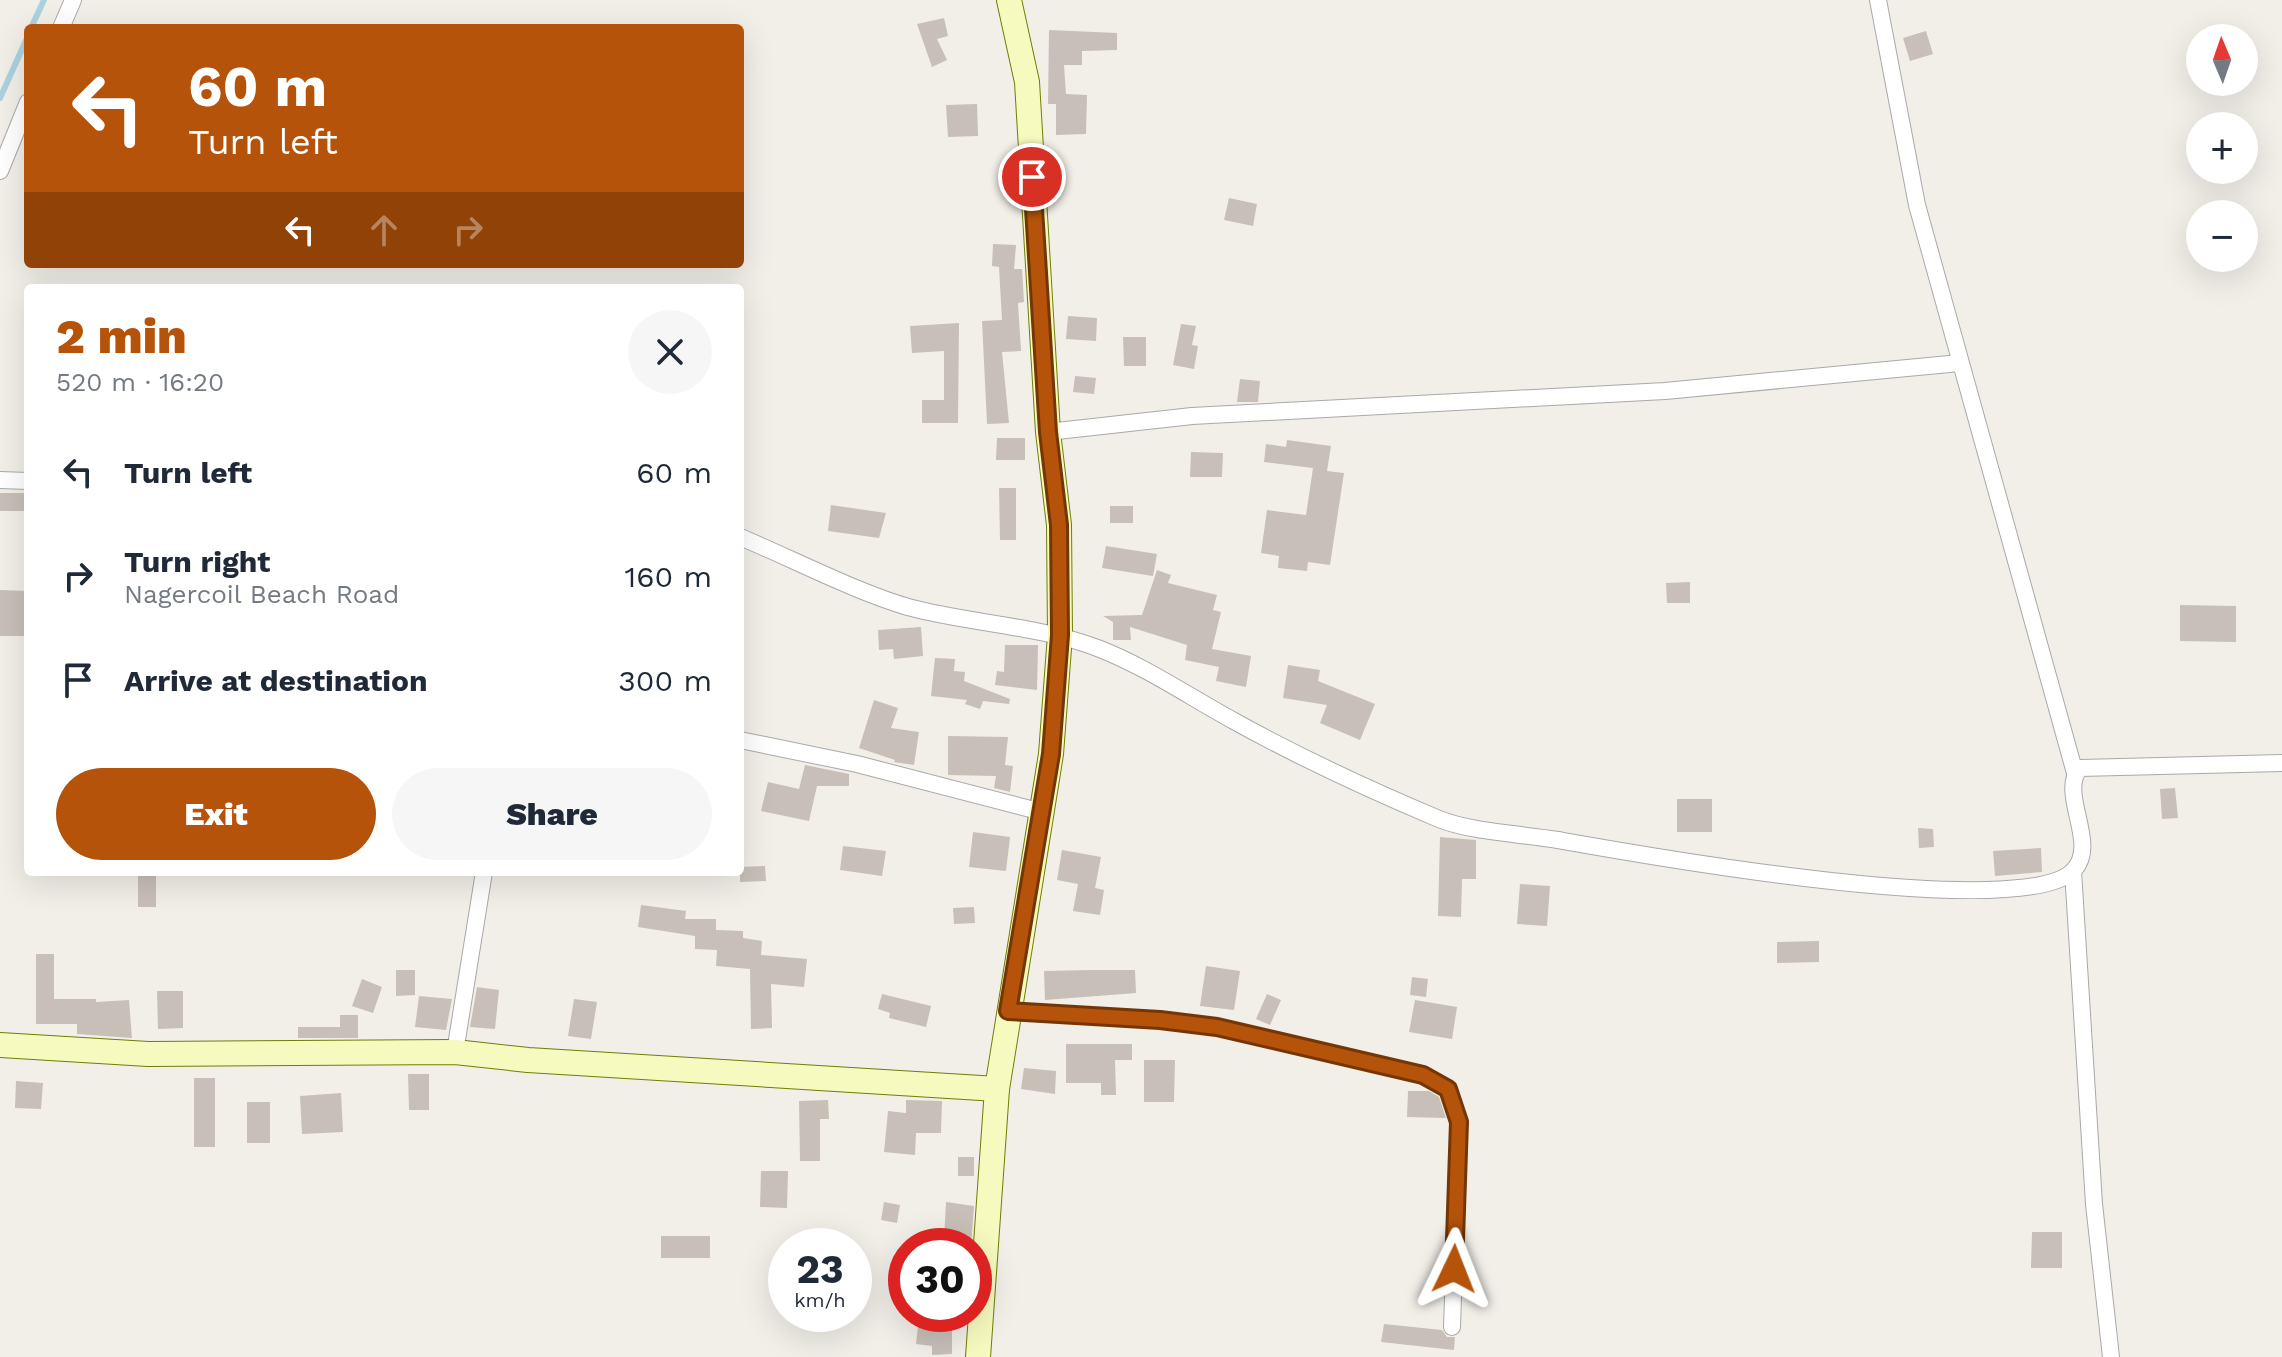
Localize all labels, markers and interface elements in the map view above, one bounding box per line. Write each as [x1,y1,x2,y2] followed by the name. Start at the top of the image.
[2186,24,2258,96] north arrow
[2186,24,2258,272] map controls
[188,54,327,120] text: 60 m
[56,56,160,160] icon: left
[2186,112,2258,184] button: +
[188,121,338,163] text: Turn left
[998,143,1066,211] pin
[1010,155,1054,199] icon: arrive
[2186,200,2258,272] button: −
[278,208,322,252] icon: left
[362,208,406,252] icon: ahead
[446,208,490,252] icon: right
[56,308,187,365] text: 2 min
[628,310,712,394] button: close
[56,367,224,397] text: 520 m · 16:20
[56,450,100,494] icon: left
[124,455,252,490] text: Turn left
[636,455,712,490] text: 60 m
[124,544,270,579] text: Turn right
[56,554,100,598] icon: right
[625,559,712,594] text: 160 m
[124,579,399,609] text: Nagercoil Beach Road
[56,658,100,702] icon: arrive
[124,663,428,698] text: Arrive at destination
[618,663,712,698] text: 300 m
[56,768,376,860] button: Exit
[392,768,712,860] button: Share
[1412,1227,1496,1311] position arrow
[888,1228,992,1332] speed limit sign: 30
[796,1246,844,1293] text: 23
[794,1288,846,1312] text: km/h

